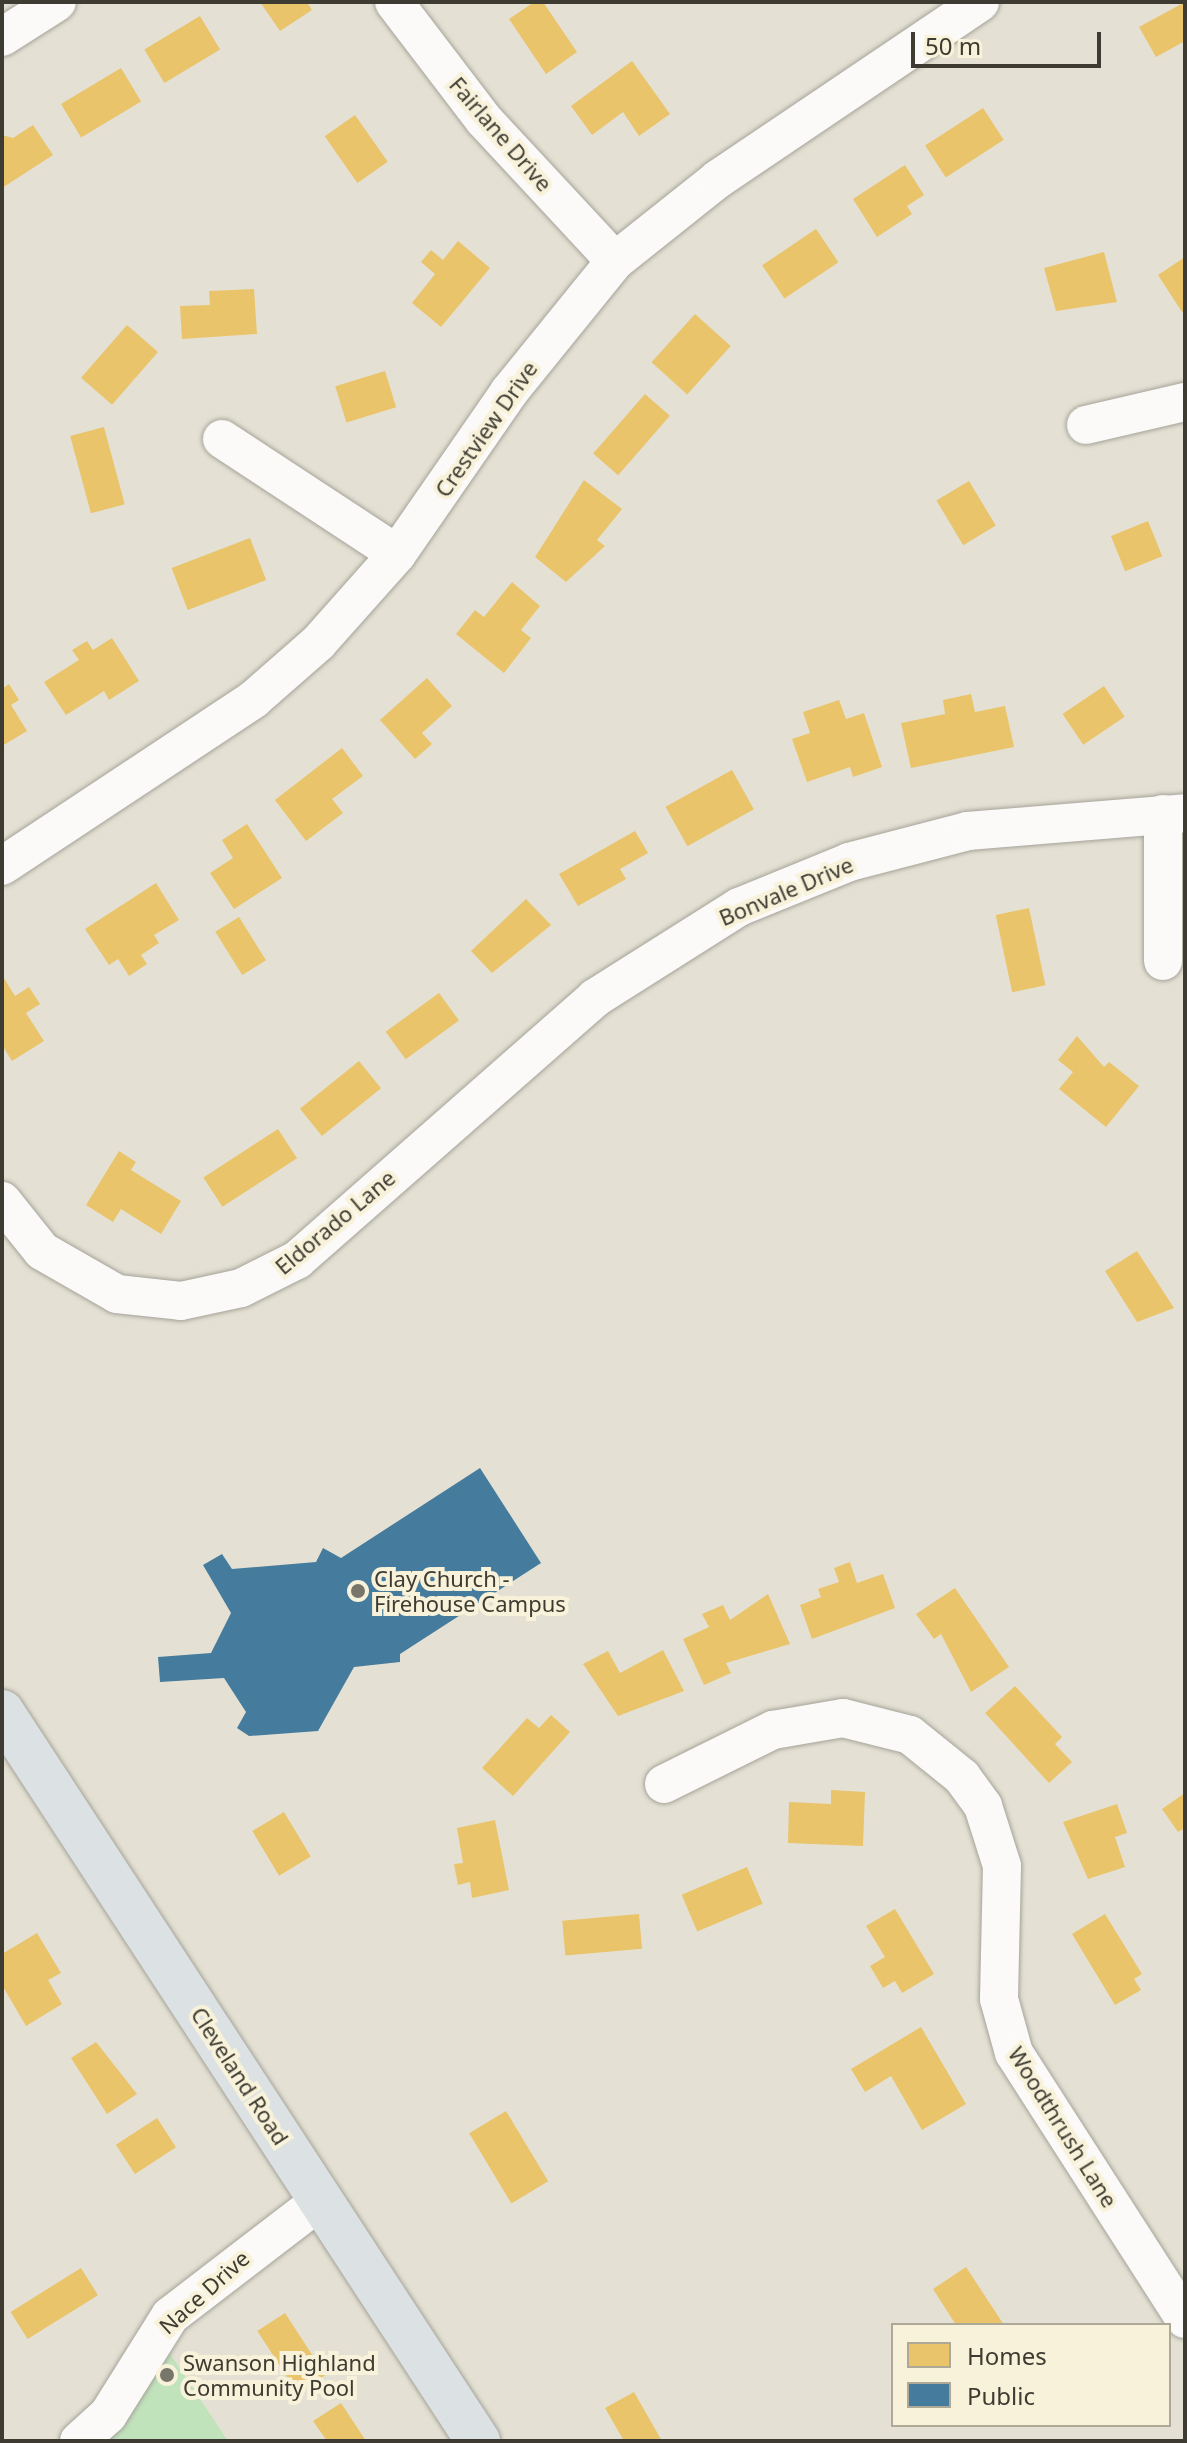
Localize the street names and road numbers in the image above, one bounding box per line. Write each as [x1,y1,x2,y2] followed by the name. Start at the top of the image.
[444,72,558,196] street label: Fairlane Drive
[429,356,543,502] street label: Crestview Drive
[715,851,857,931] street label: Bonvale Drive
[270,1164,400,1280] street label: Eldorado Lane
[186,2002,294,2150] street label: Cleveland Road
[1003,2042,1123,2212] street label: Woodthrush Lane
[153,2245,255,2339] street label: Nace Drive

